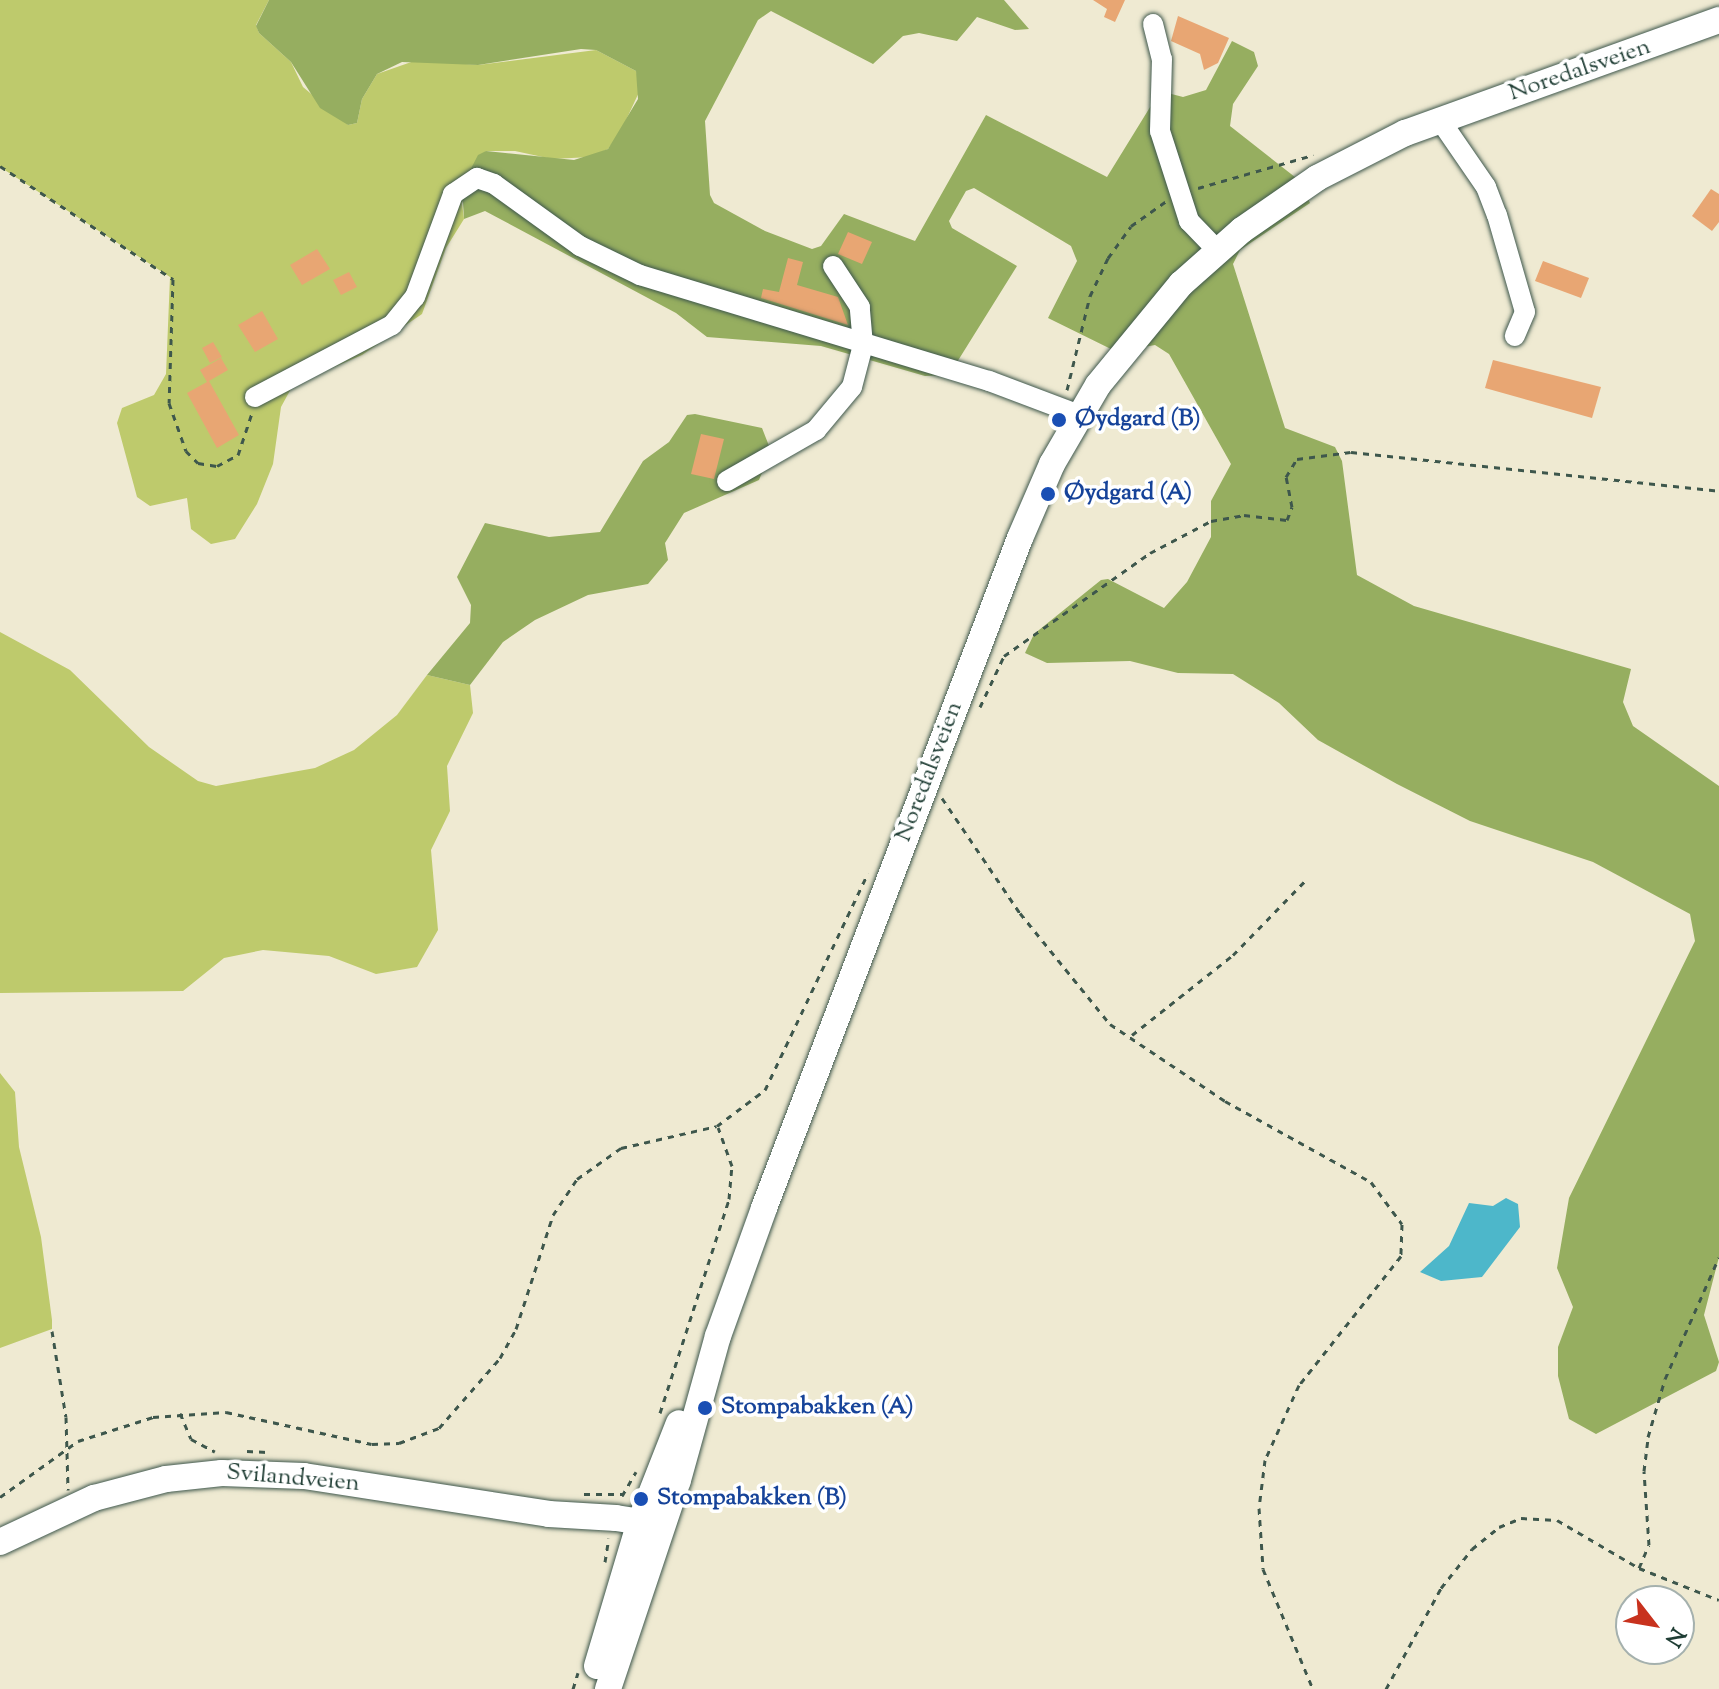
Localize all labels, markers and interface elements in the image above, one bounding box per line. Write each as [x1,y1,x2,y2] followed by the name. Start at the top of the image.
[1505,33,1655,109] street label: Noredalsveien
[1075,406,1200,434] place label: Øydgard (B)
[1050,411,1068,429] marker: Øydgard (B)
[1064,480,1192,508] place label: Øydgard (A)
[1039,485,1057,503] marker: Øydgard (A)
[890,698,970,846] street label: Noredalsveien
[721,1394,914,1422] place label: Stompabakken (A)
[696,1399,714,1417] marker: Stompabakken (A)
[225,1459,361,1499] street label: Svilandveien
[657,1485,847,1513] place label: Stompabakken (B)
[632,1490,650,1508] marker: Stompabakken (B)
[1615,1585,1695,1665] north arrow
[1656,1621,1692,1652] text: N

